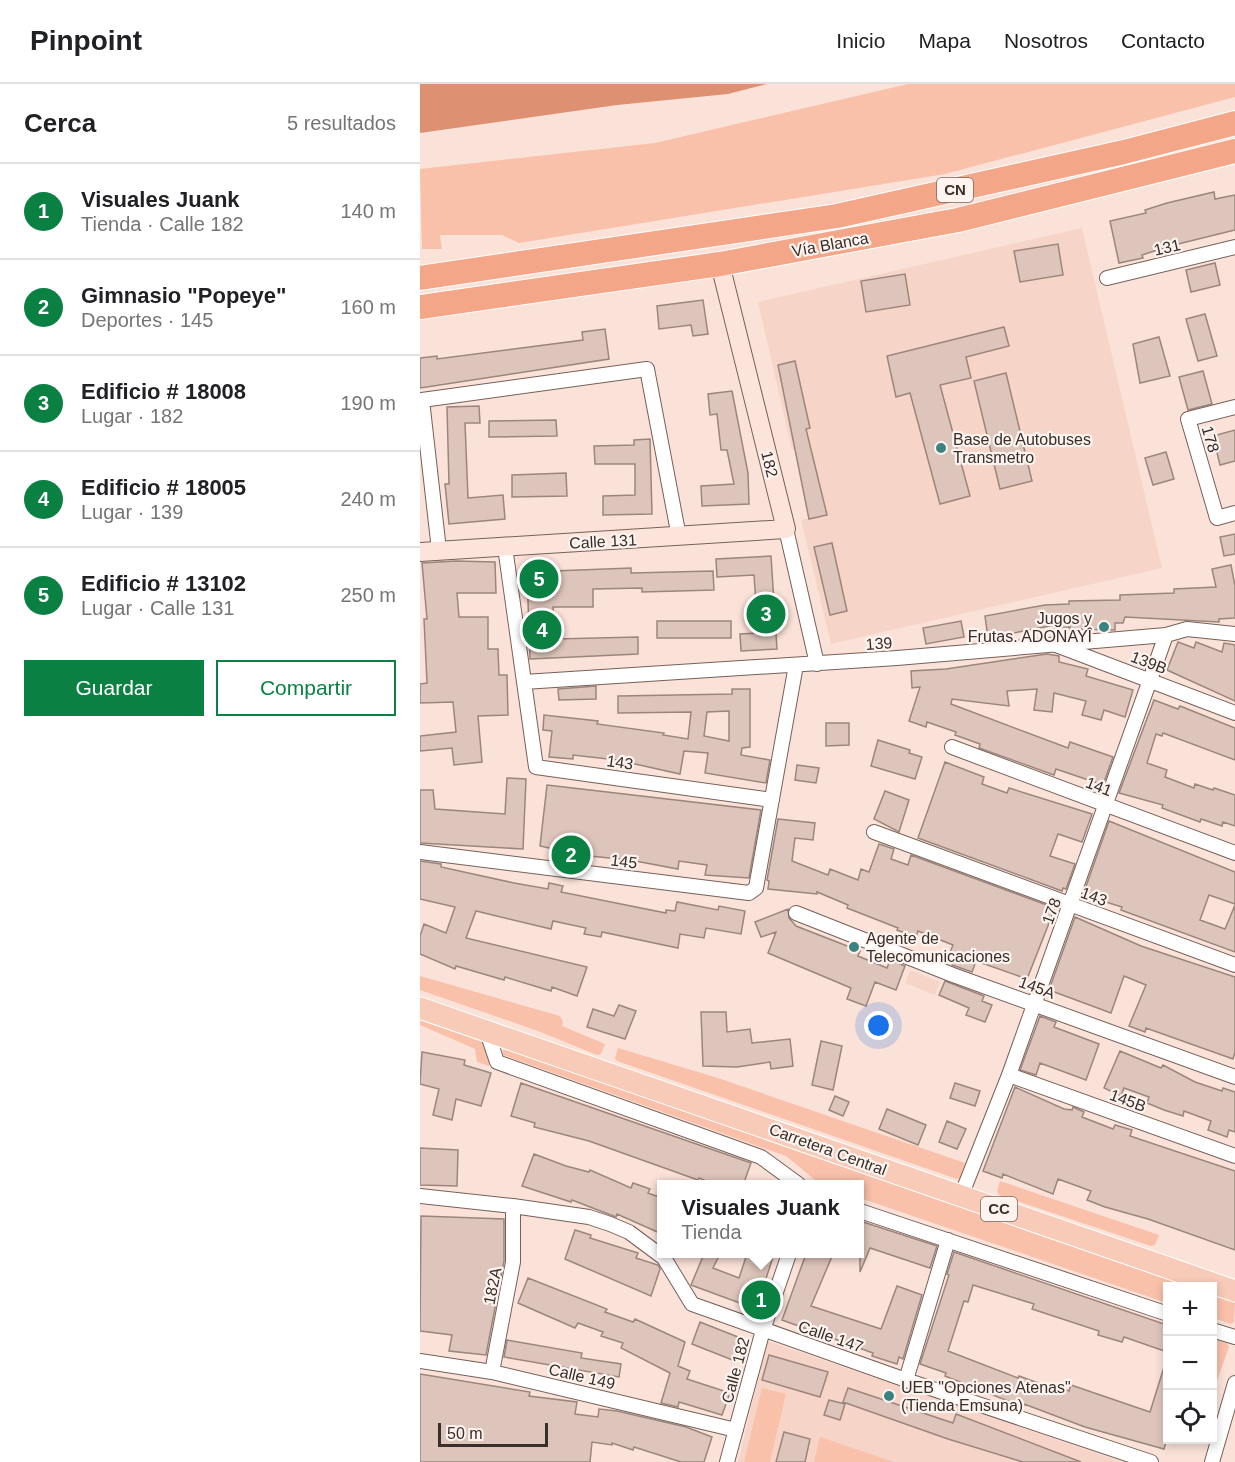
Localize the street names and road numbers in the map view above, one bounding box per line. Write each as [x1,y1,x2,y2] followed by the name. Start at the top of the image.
[937,178,973,202] road number: CN
[791,229,870,260] street label: Vía Blanca
[1152,236,1182,259] street label: 131
[1199,424,1222,454] street label: 178
[758,449,781,479] street label: 182
[569,531,637,552] street label: Calle 131
[865,634,893,653] street label: 139
[1128,648,1169,677] street label: 139B
[606,752,634,773] street label: 143
[1083,774,1114,799] street label: 141
[610,851,638,872] street label: 145
[1078,884,1109,909] street label: 143
[1039,896,1064,927] street label: 178
[1016,973,1058,1002] street label: 145A
[1107,1086,1148,1115] street label: 145B
[767,1120,889,1179] street label: Carretera Central
[981,1197,1017,1221] road number: CC
[481,1266,504,1306] street label: 182А
[796,1317,866,1356] street label: Calle 147
[719,1335,752,1405] street label: Calle 182
[547,1361,617,1392] street label: Calle 149

